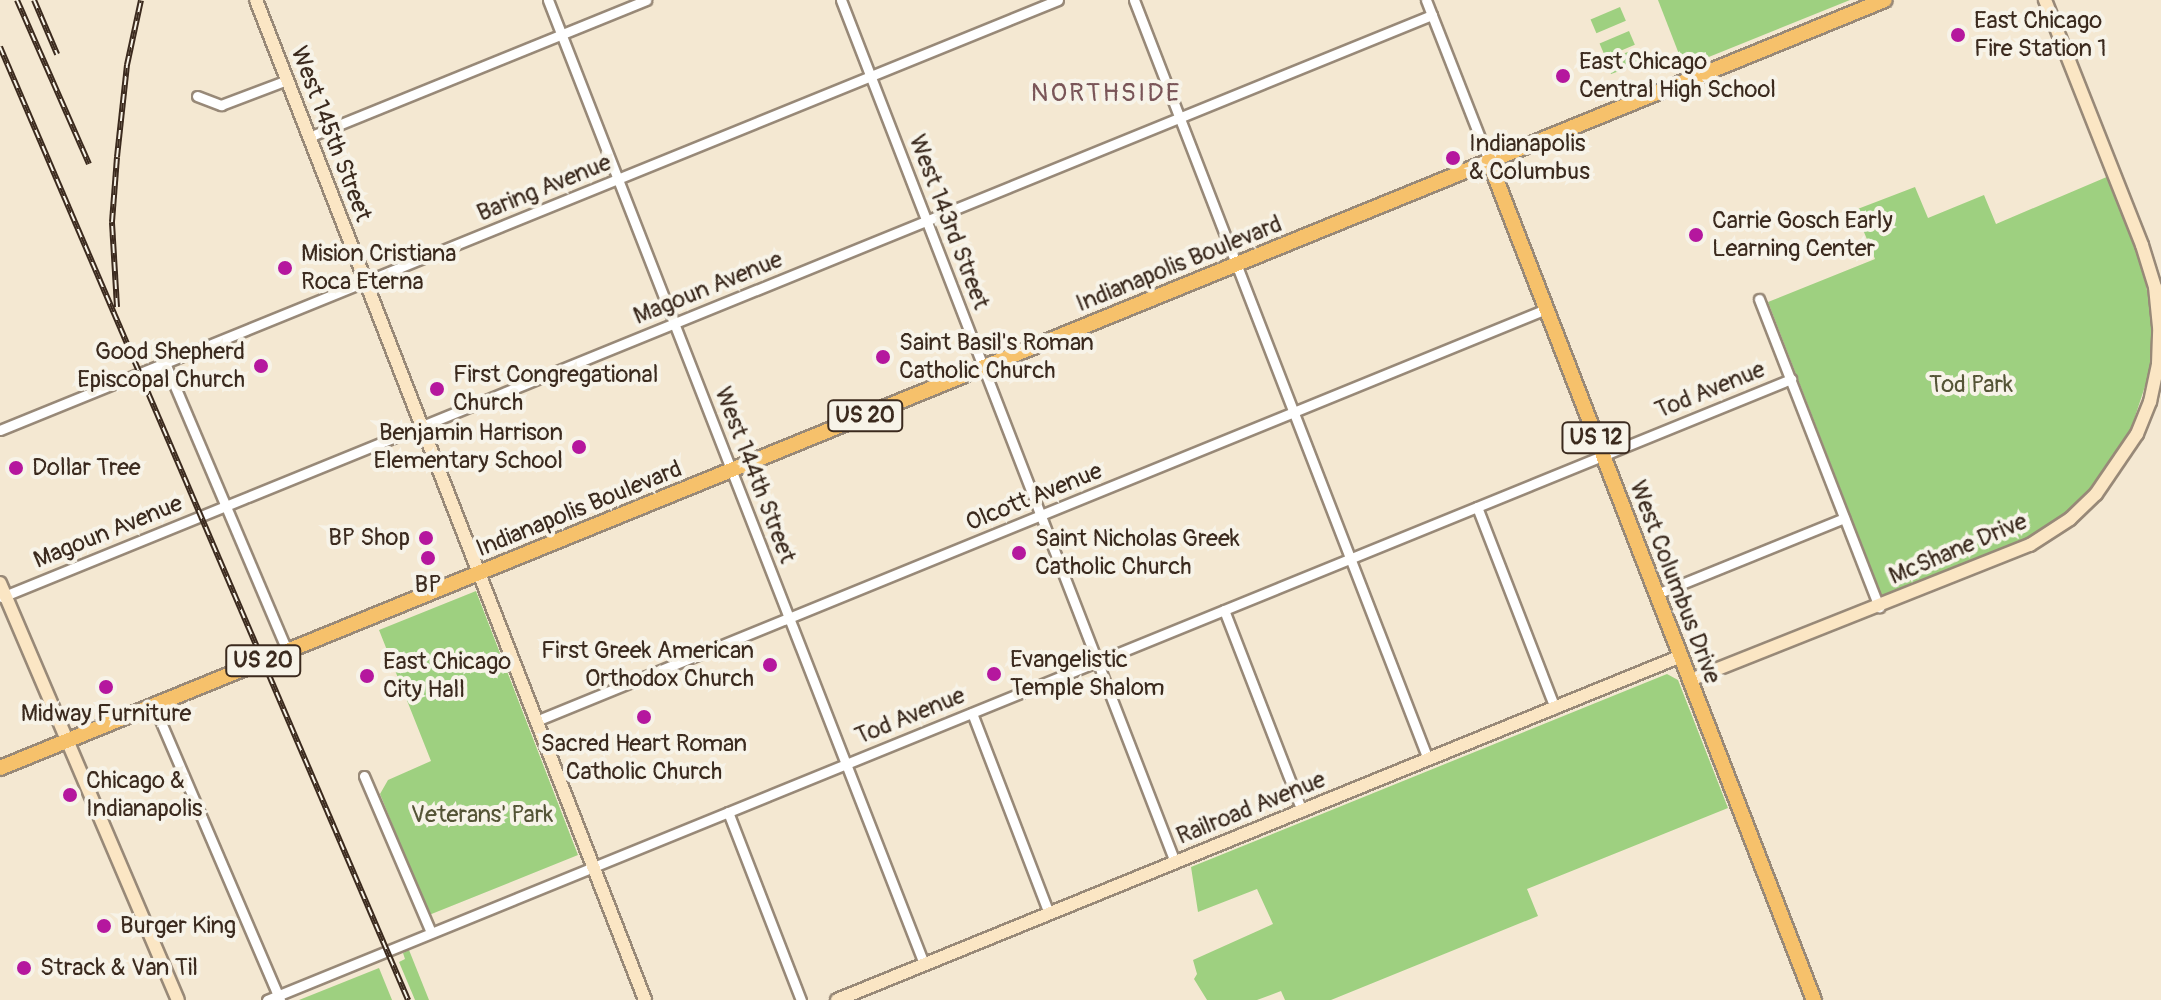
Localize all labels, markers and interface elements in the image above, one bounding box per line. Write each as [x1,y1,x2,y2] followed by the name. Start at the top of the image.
[1974,7,2107,63] place label: East Chicago Fire Station 1
[1949,26,1967,44] marker: East Chicago Fire Station 1
[284,42,378,226] street label: West 145th Street
[1579,48,1776,104] place label: East Chicago Central High School
[1554,67,1572,85] marker: East Chicago Central High School
[1031,78,1181,110] district label: NORTHSIDE
[1469,130,1590,186] place label: Indianapolis & Columbus
[902,131,996,313] street label: West 143rd Street
[473,148,615,228] street label: Baring Avenue
[1444,149,1462,167] marker: Indianapolis & Columbus
[1712,207,1893,263] place label: Carrie Gosch Early Learning Center
[1072,210,1286,318] street label: Indianapolis Boulevard
[1687,226,1705,244] marker: Carrie Gosch Early Learning Center
[301,240,456,296] place label: Mision Cristiana Roca Eterna
[629,245,787,331] street label: Magoun Avenue
[276,259,294,277] marker: Mision Cristiana Roca Eterna
[899,329,1094,385] place label: Saint Basil's Roman Catholic Church
[77,338,245,394] place label: Good Shepherd Episcopal Church
[874,348,892,366] marker: Saint Basil's Roman Catholic Church
[1651,355,1769,425] street label: Tod Avenue
[252,357,270,375] marker: Good Shepherd Episcopal Church
[453,361,658,417] place label: First Congregational Church
[1929,371,2013,399] park label: Tod Park
[428,380,446,398] marker: First Congregational Church
[708,383,802,567] street label: West 144th Street
[827,398,903,434] road number: US 20
[373,419,563,475] place label: Benjamin Harrison Elementary School
[1560,420,1632,456] road number: US 12
[570,438,588,456] marker: Benjamin Harrison Elementary School
[32,454,141,482] place label: Dollar Tree
[472,455,686,563] street label: Indianapolis Boulevard
[962,457,1106,537] street label: Olcott Avenue
[7,459,25,477] marker: Dollar Tree
[1623,476,1727,688] street label: West Columbus Drive
[29,489,187,575] street label: Magoun Avenue
[1885,507,2031,591] street label: McShane Drive
[328,524,410,552] place label: BP Shop
[1035,525,1240,581] place label: Saint Nicholas Greek Catholic Church
[417,529,435,547] marker: BP Shop
[1010,544,1028,562] marker: Saint Nicholas Greek Catholic Church
[419,549,437,567] marker: BP
[415,571,441,599] place label: BP
[541,637,754,693] place label: First Greek American Orthodox Church
[225,643,301,679] road number: US 20
[1010,646,1164,702] place label: Evangelistic Temple Shalom
[383,648,511,704] place label: East Chicago City Hall
[761,656,779,674] marker: First Greek American Orthodox Church
[985,665,1003,683] marker: Evangelistic Temple Shalom
[358,667,376,685] marker: East Chicago City Hall
[97,678,115,696] marker: Midway Furniture
[851,681,969,751] street label: Tod Avenue
[21,700,191,728] place label: Midway Furniture
[635,708,653,726] marker: Sacred Heart Roman Catholic Church
[541,730,747,786] place label: Sacred Heart Roman Catholic Church
[1172,765,1330,851] street label: Railroad Avenue
[86,767,202,823] place label: Chicago & Indianapolis
[61,786,79,804] marker: Chicago & Indianapolis
[411,801,553,829] park label: Veterans' Park
[120,912,236,940] place label: Burger King
[95,917,113,935] marker: Burger King
[40,954,198,982] place label: Strack & Van Til
[15,959,33,977] marker: Strack & Van Til

